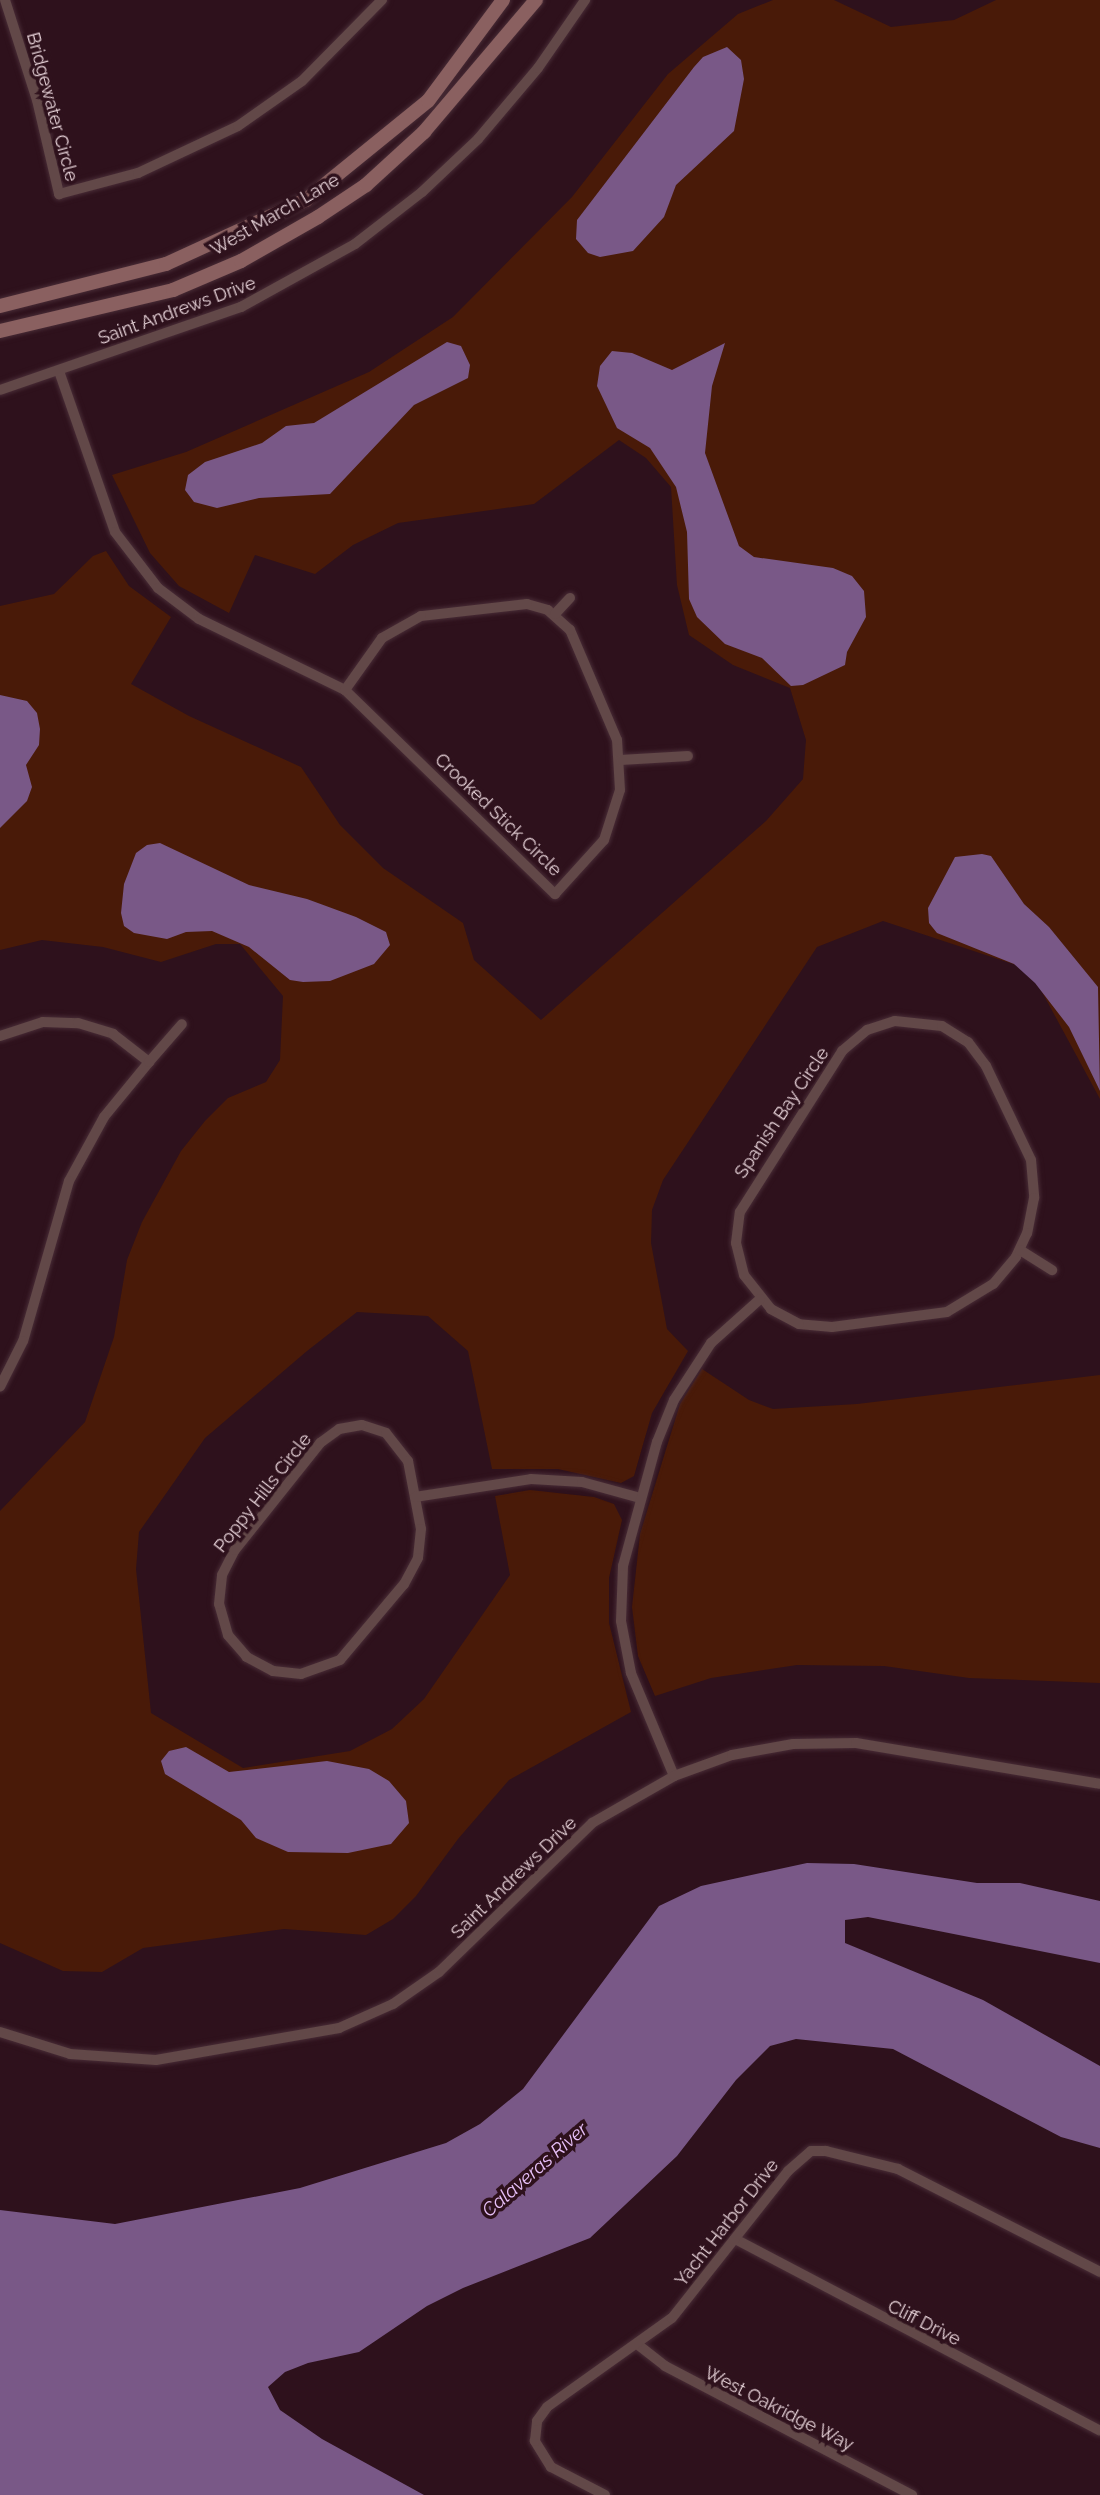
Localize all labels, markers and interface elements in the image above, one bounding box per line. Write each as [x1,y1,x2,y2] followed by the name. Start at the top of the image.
[22,30,82,184] street label: Bridgewater Circle
[207,169,343,261] street label: West March Lane
[95,272,259,350] street label: Saint Andrews Drive
[430,749,566,881] street label: Crooked Stick Circle
[730,1043,834,1183] street label: Spanish Bay Circle
[210,1429,316,1557] street label: Poppy Hills Circle
[447,1812,581,1944] street label: Saint Andrews Drive
[478,2118,592,2222] water label: Calaveras River
[671,2155,783,2291] street label: Yacht Harbor Drive
[884,2295,964,2351] street label: Cliff Drive
[701,2362,857,2456] street label: West Oakridge Way

